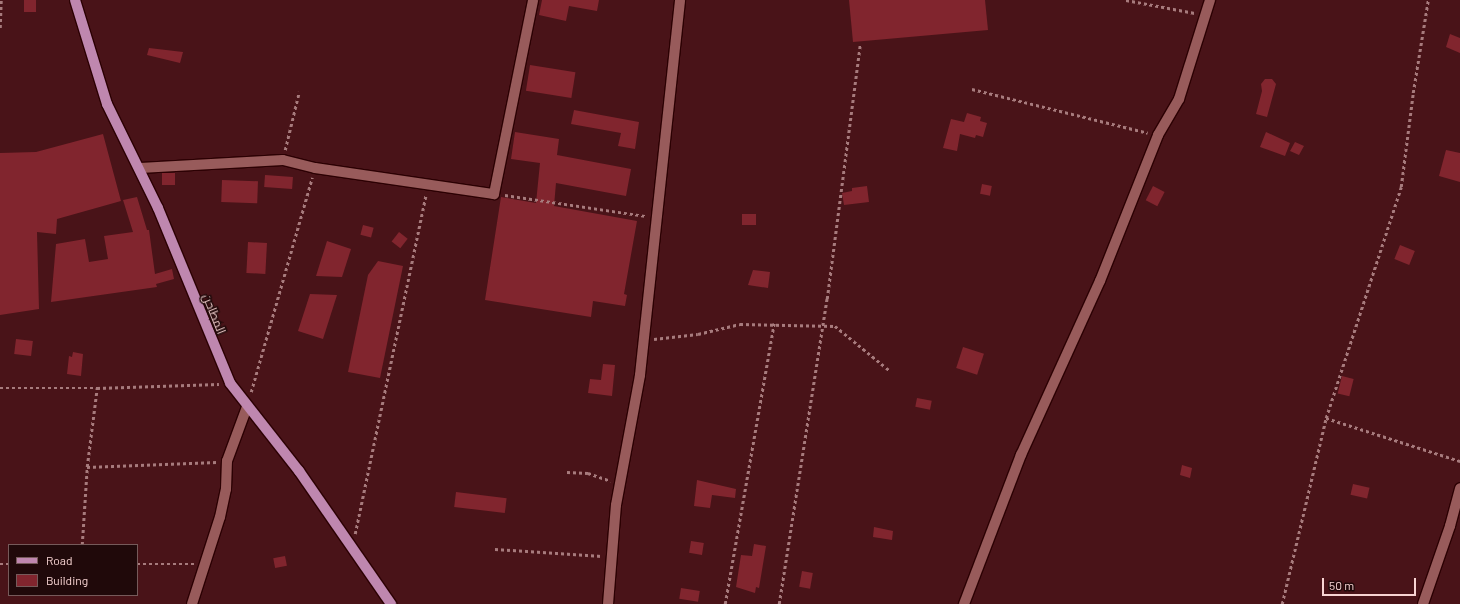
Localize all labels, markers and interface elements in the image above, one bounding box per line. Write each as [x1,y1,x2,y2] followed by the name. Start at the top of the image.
[199,292,229,336] street label: المطاحن
[8,544,138,596] legend
[46,553,73,567] text: Road
[1324,570,1418,596] scale bar
[46,573,88,587] text: Building
[1329,578,1354,592] text: 50 m

